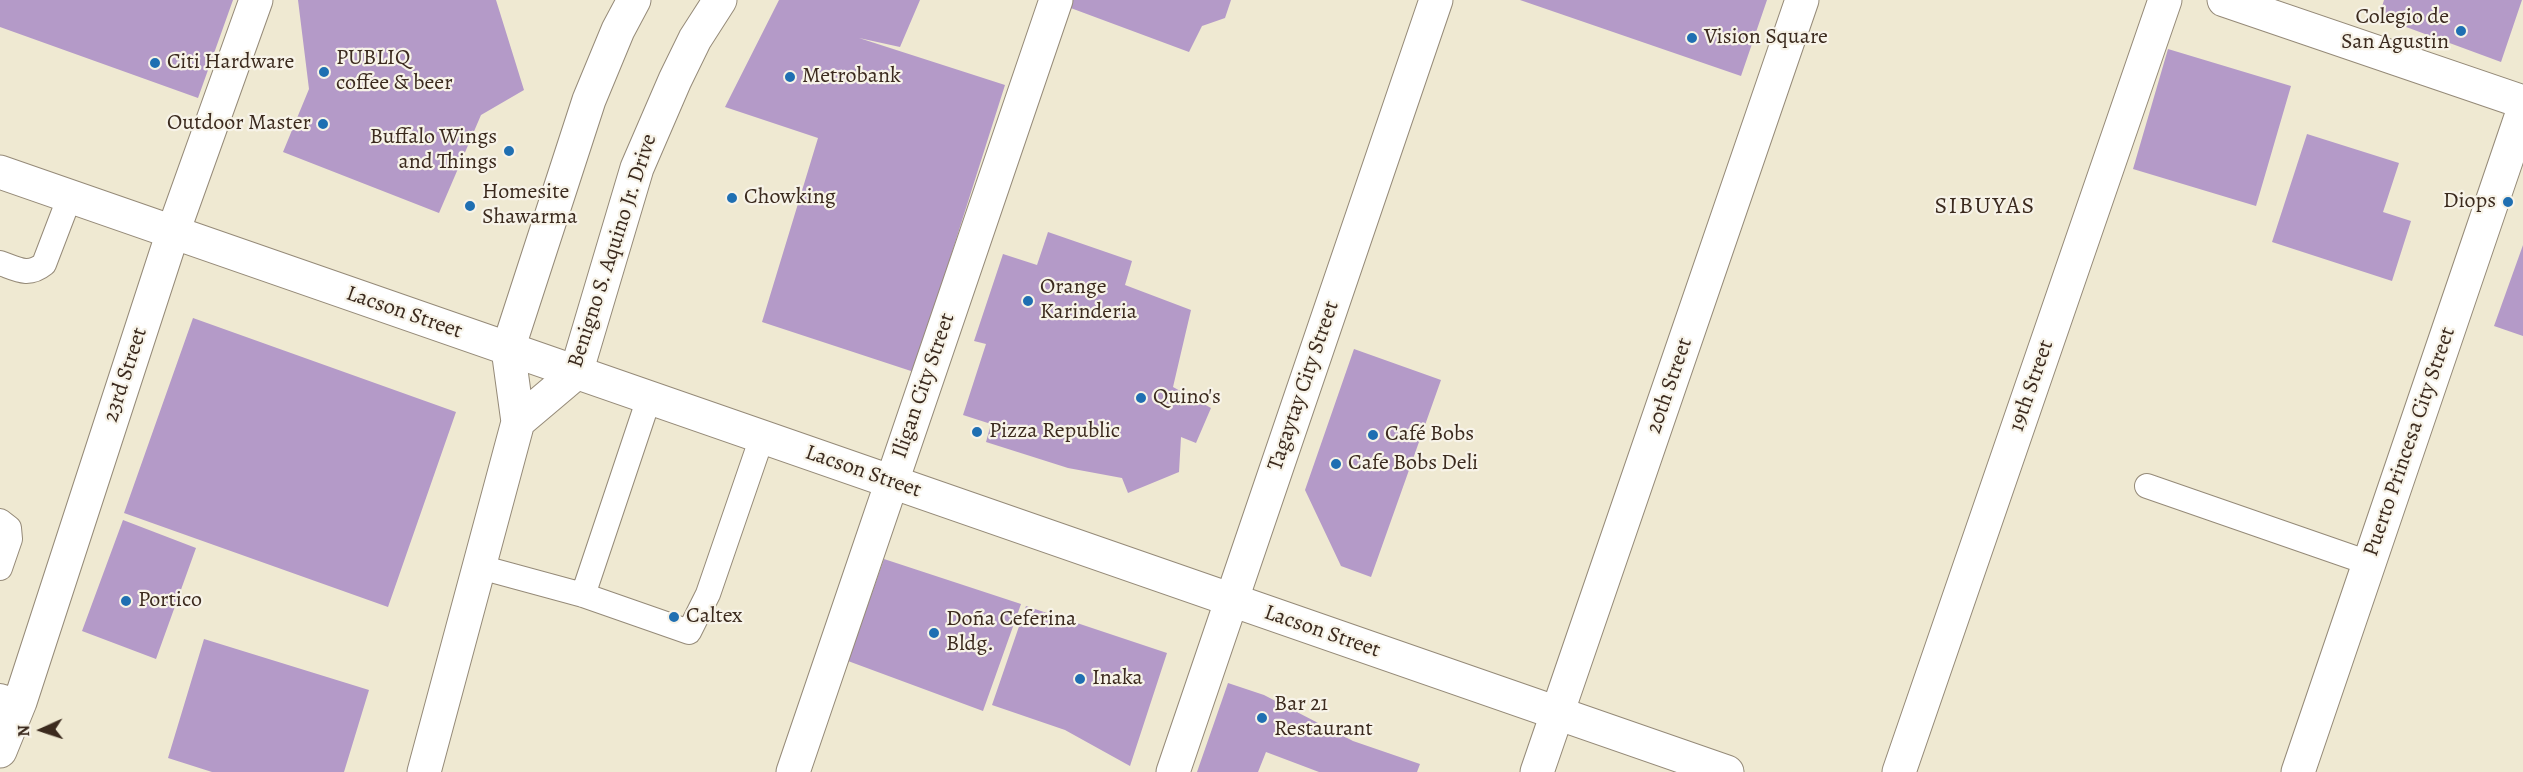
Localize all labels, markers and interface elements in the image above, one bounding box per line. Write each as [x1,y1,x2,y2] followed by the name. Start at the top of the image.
[2341,5,2449,56] place label: Colegio de San Agustin
[2454,24,2468,38] marker: Colegio de San Agustin
[1704,25,1828,51] place label: Vision Square
[1685,31,1699,45] marker: Vision Square
[336,46,453,98] place label: PUBLIQ coffee & beer
[167,50,294,76] place label: Citi Hardware
[148,56,162,70] marker: Citi Hardware
[802,64,901,90] place label: Metrobank
[317,65,331,79] marker: PUBLIQ coffee & beer
[783,70,797,84] marker: Metrobank
[167,111,311,137] place label: Outdoor Master
[316,117,330,131] marker: Outdoor Master
[370,125,497,176] place label: Buffalo Wings and Things
[563,131,663,371] street label: Benigno S. Aquino Jr. Drive
[502,144,516,158] marker: Buffalo Wings and Things
[482,180,577,231] place label: Homesite Shawarma
[744,185,836,211] place label: Chowking
[2443,189,2496,215] place label: Diops
[725,191,739,205] marker: Chowking
[1934,193,2036,221] district label: SIBUYAS
[2501,195,2515,209] marker: Diops
[463,199,477,213] marker: Homesite Shawarma
[1040,275,1137,326] place label: Orange Karinderia
[342,281,466,345] street label: Lacson Street
[1021,294,1035,308] marker: Orange Karinderia
[1263,298,1345,474] street label: Tagaytay City Street
[887,310,961,462] street label: Iligan City Street
[98,324,154,426] street label: 23rd Street
[2358,324,2462,560] street label: Puerto Princesa City Street
[1641,335,1699,437] street label: 20th Street
[2004,337,2060,435] street label: 19th Street
[1153,385,1221,411] place label: Quino's
[1134,391,1148,405] marker: Quino's
[989,419,1120,445] place label: Pizza Republic
[1385,422,1474,448] place label: Café Bobs
[970,425,984,439] marker: Pizza Republic
[1366,428,1380,442] marker: Café Bobs
[801,440,925,504] street label: Lacson Street
[1348,451,1478,477] place label: Cafe Bobs Deli
[1329,457,1343,471] marker: Cafe Bobs Deli
[138,588,202,614] place label: Portico
[119,594,133,608] marker: Portico
[1260,600,1384,664] street label: Lacson Street
[686,604,743,630] place label: Caltex
[946,607,1076,658] place label: Doña Ceferina Bldg.
[667,610,681,624] marker: Caltex
[927,626,941,640] marker: Doña Ceferina Bldg.
[1092,666,1143,692] place label: Inaka
[1073,672,1087,686] marker: Inaka
[1274,692,1373,744] place label: Bar 21 Restaurant
[12,700,72,760] north arrow
[1255,711,1269,725] marker: Bar 21 Restaurant
[13,725,35,737] text: N

